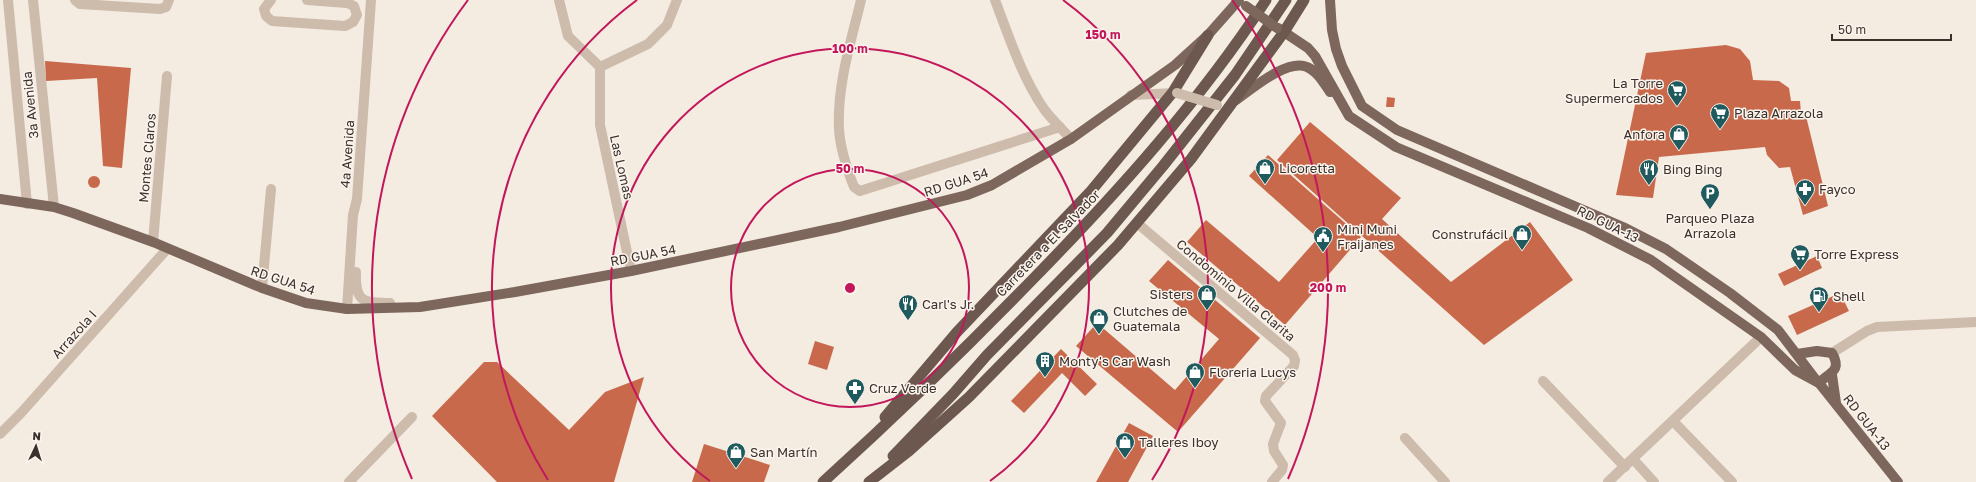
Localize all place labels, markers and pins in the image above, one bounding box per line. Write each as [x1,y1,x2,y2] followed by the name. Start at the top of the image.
[1565,75,1663,106] place label: La Torre Supermercados
[1666,79,1688,107] supermarket icon: La Torre Supermercados
[1709,102,1731,130] supermarket icon: Plaza Arrazola
[1734,105,1823,121] place label: Plaza Arrazola
[1668,123,1690,151] shop icon: Anfora
[1624,126,1665,142] place label: Anfora
[1254,157,1276,185] shop icon: Licoretta
[1638,158,1660,186] restaurant icon: Bing Bing
[1279,160,1335,176] place label: Licoretta
[1663,161,1723,177] place label: Bing Bing
[1794,178,1816,206] pharmacy icon: Fayco
[1819,181,1856,197] place label: Fayco
[1699,182,1721,210] parking icon: Parqueo Plaza Arrazola
[1665,210,1755,241] place label: Parqueo Plaza Arrazola
[1337,221,1397,252] place label: Mini Muni Fraijanes
[1511,223,1533,251] shop icon: Construfácil
[1312,225,1334,253] public building icon: Mini Muni Fraijanes
[1432,226,1508,242] place label: Construfácil
[1789,243,1811,271] supermarket icon: Torre Express
[1814,246,1899,262] place label: Torre Express
[843,281,857,295] centre of rings
[1196,283,1218,311] shop icon: Sisters
[1808,285,1830,313] fuel station icon: Shell
[1150,286,1193,302] place label: Sisters
[1833,288,1865,304] place label: Shell
[897,293,919,321] restaurant icon: Carl's Jr.
[922,296,975,312] place label: Carl's Jr.
[1113,303,1187,334] place label: Clutches de Guatemala
[1088,307,1110,335] shop icon: Clutches de Guatemala
[1034,350,1056,378] building icon: Monty's Car Wash
[1059,353,1171,369] place label: Monty's Car Wash
[1184,361,1206,389] shop icon: Floreria Lucys
[1209,364,1296,380] place label: Floreria Lucys
[844,377,866,405] pharmacy icon: Cruz Verde
[869,380,937,396] place label: Cruz Verde
[1114,431,1136,459] shop icon: Talleres Iboy
[1139,434,1219,450] place label: Talleres Iboy
[725,441,747,469] shop icon: San Martín
[750,444,817,460] place label: San Martín

